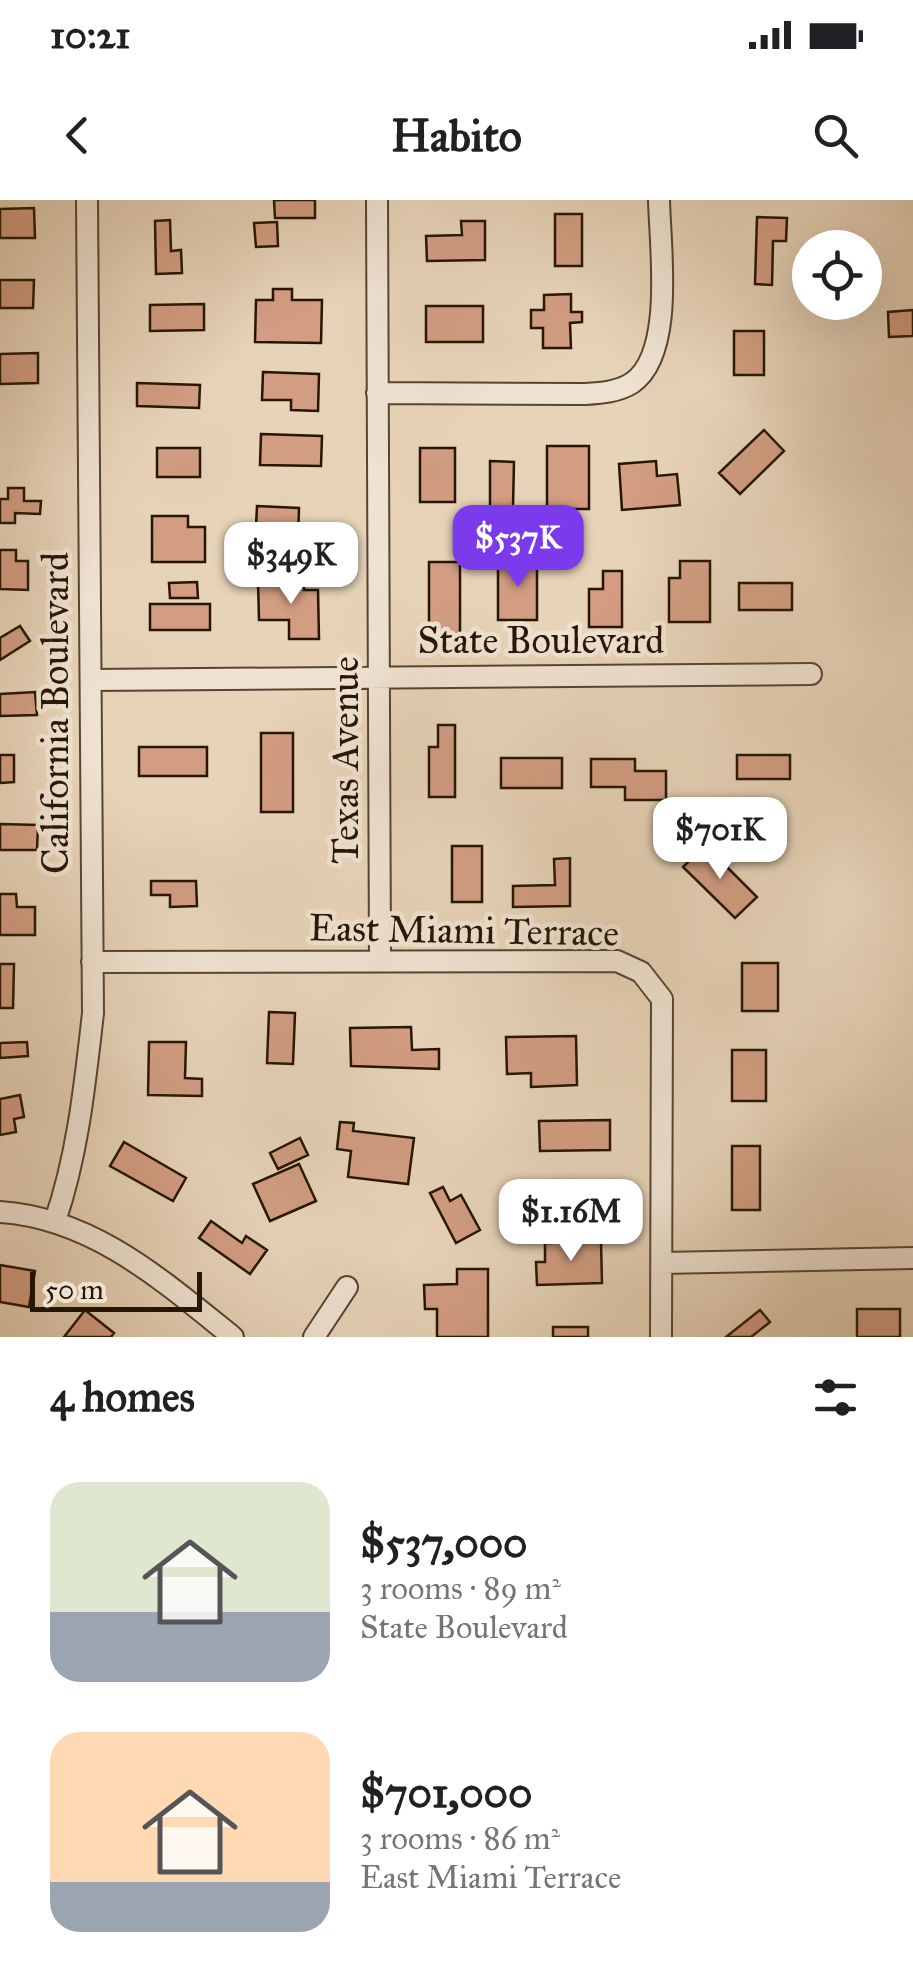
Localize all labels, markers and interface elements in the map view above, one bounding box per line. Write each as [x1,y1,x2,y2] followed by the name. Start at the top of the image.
[50,12,130,58] text: 10:21
[50,108,105,163] icon: back
[391,108,522,163] text: Habito
[808,108,863,163] icon: search
[792,230,882,320] map controls
[792,230,882,320] button: locate
[448,505,588,590] pin: $537K
[475,518,561,557] text: $537K
[221,522,361,607] pin: $349K
[246,535,336,574] text: $349K
[32,552,78,874] street label: California Boulevard
[418,617,664,663] street label: State Boulevard
[322,656,368,864] street label: Texas Avenue
[650,797,790,882] pin: $701K
[675,810,765,849] text: $701K
[309,904,619,956] street label: East Miami Terrace
[490,1179,652,1264] pin: $1.16M
[521,1192,621,1231] text: $1.16M
[30,1267,202,1312] scale bar
[45,1272,104,1307] text: 50 m
[808,1370,863,1425] icon: filters
[50,1371,195,1423] text: 4 homes
[360,1517,528,1569] text: $537,000
[130,1522,250,1642] icon: home
[360,1569,561,1608] text: 3 rooms · 89 m²
[360,1608,568,1647] text: State Boulevard
[360,1767,532,1819] text: $701,000
[130,1772,250,1892] icon: home
[360,1819,560,1858] text: 3 rooms · 86 m²
[360,1858,621,1897] text: East Miami Terrace

